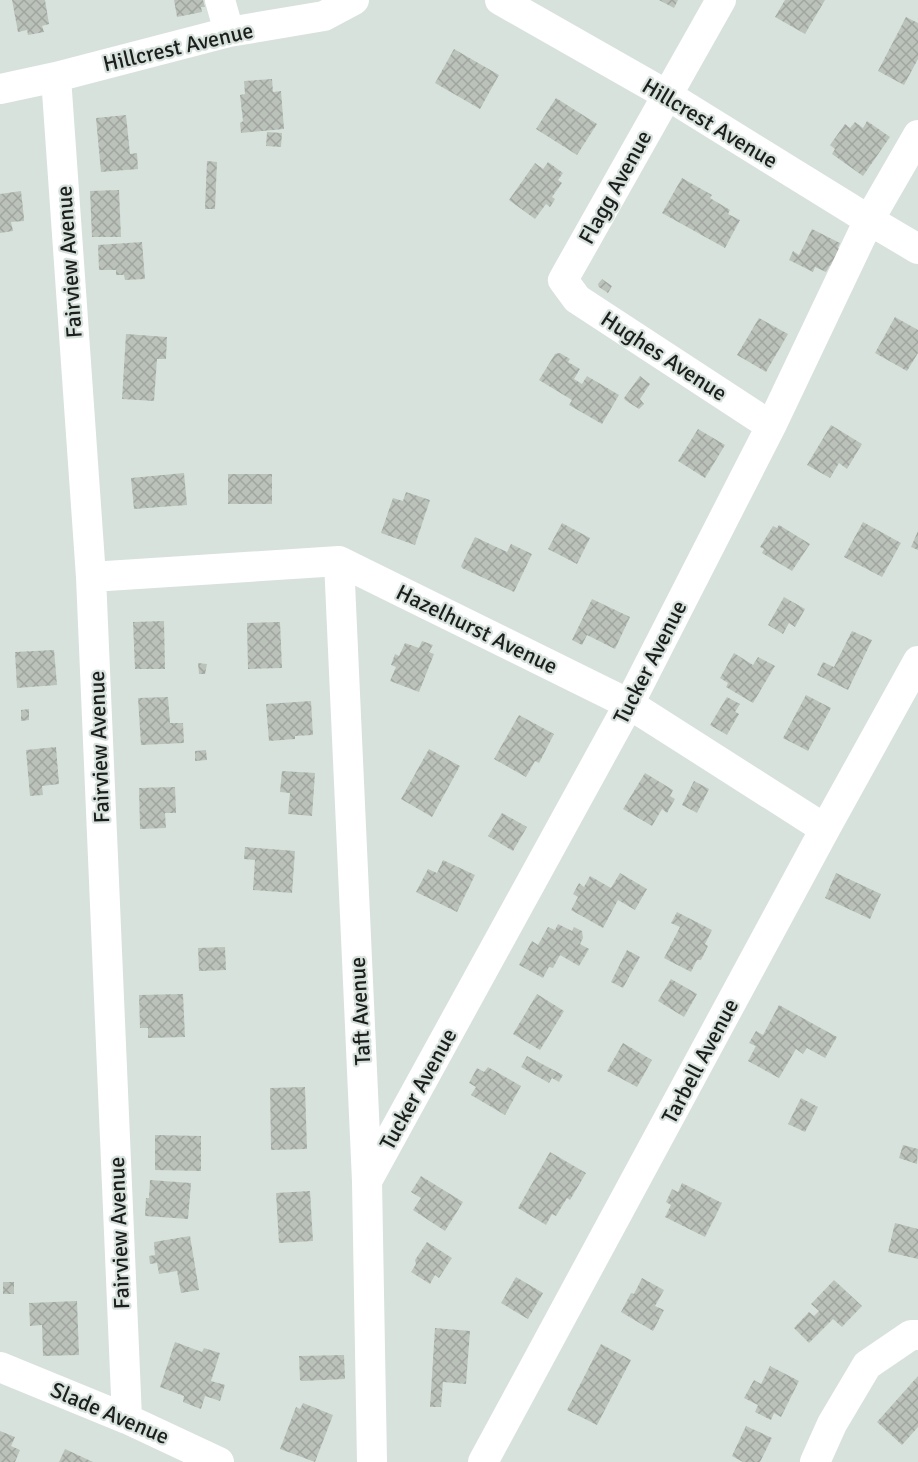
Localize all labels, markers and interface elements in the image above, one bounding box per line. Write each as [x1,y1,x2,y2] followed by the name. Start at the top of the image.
[100,17,256,77] street label: Hillcrest Avenue
[637,72,783,174] street label: Hillcrest Avenue
[573,125,657,249] street label: Flagg Avenue
[50,185,88,339] street label: Fairview Avenue
[596,305,732,407] street label: Hughes Avenue
[392,578,562,680] street label: Hazelhurst Avenue
[607,596,693,728] street label: Tucker Avenue
[83,670,115,824] street label: Fairview Avenue
[344,956,376,1066] street label: Taft Avenue
[656,994,744,1128] street label: Tarbell Avenue
[374,1024,462,1154] street label: Tucker Avenue
[103,1156,135,1310] street label: Fairview Avenue
[47,1376,173,1450] street label: Slade Avenue

